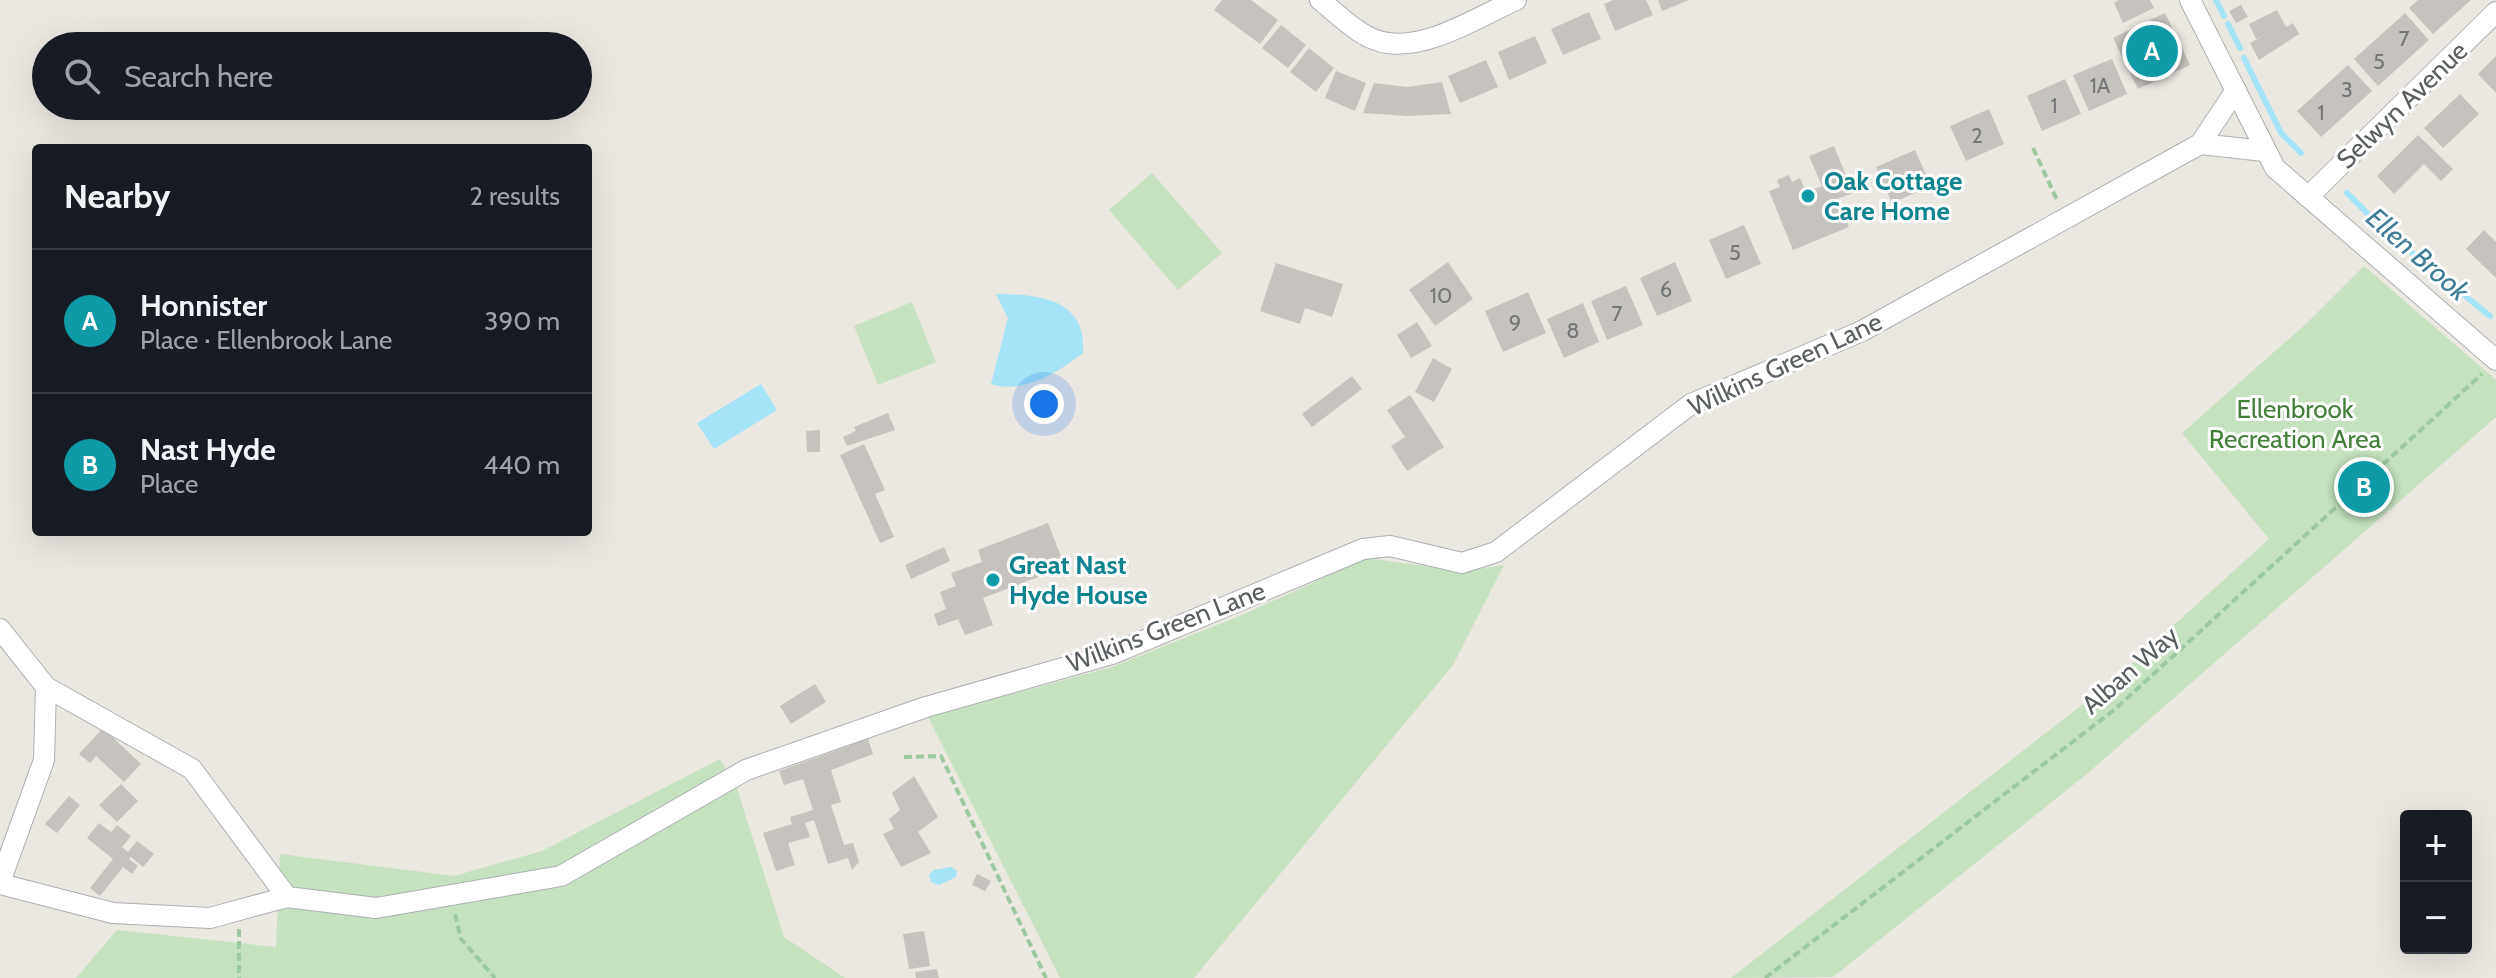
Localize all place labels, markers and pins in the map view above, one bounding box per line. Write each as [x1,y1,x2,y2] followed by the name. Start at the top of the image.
[2126,21,2178,81] pin: A
[1824,165,1962,227] place label: Oak Cottage Care Home
[1799,187,1817,205] marker: Oak Cottage Care Home
[2338,457,2390,517] pin: B
[1009,549,1148,611] place label: Great Nast Hyde House
[984,571,1002,589] marker: Great Nast Hyde House

